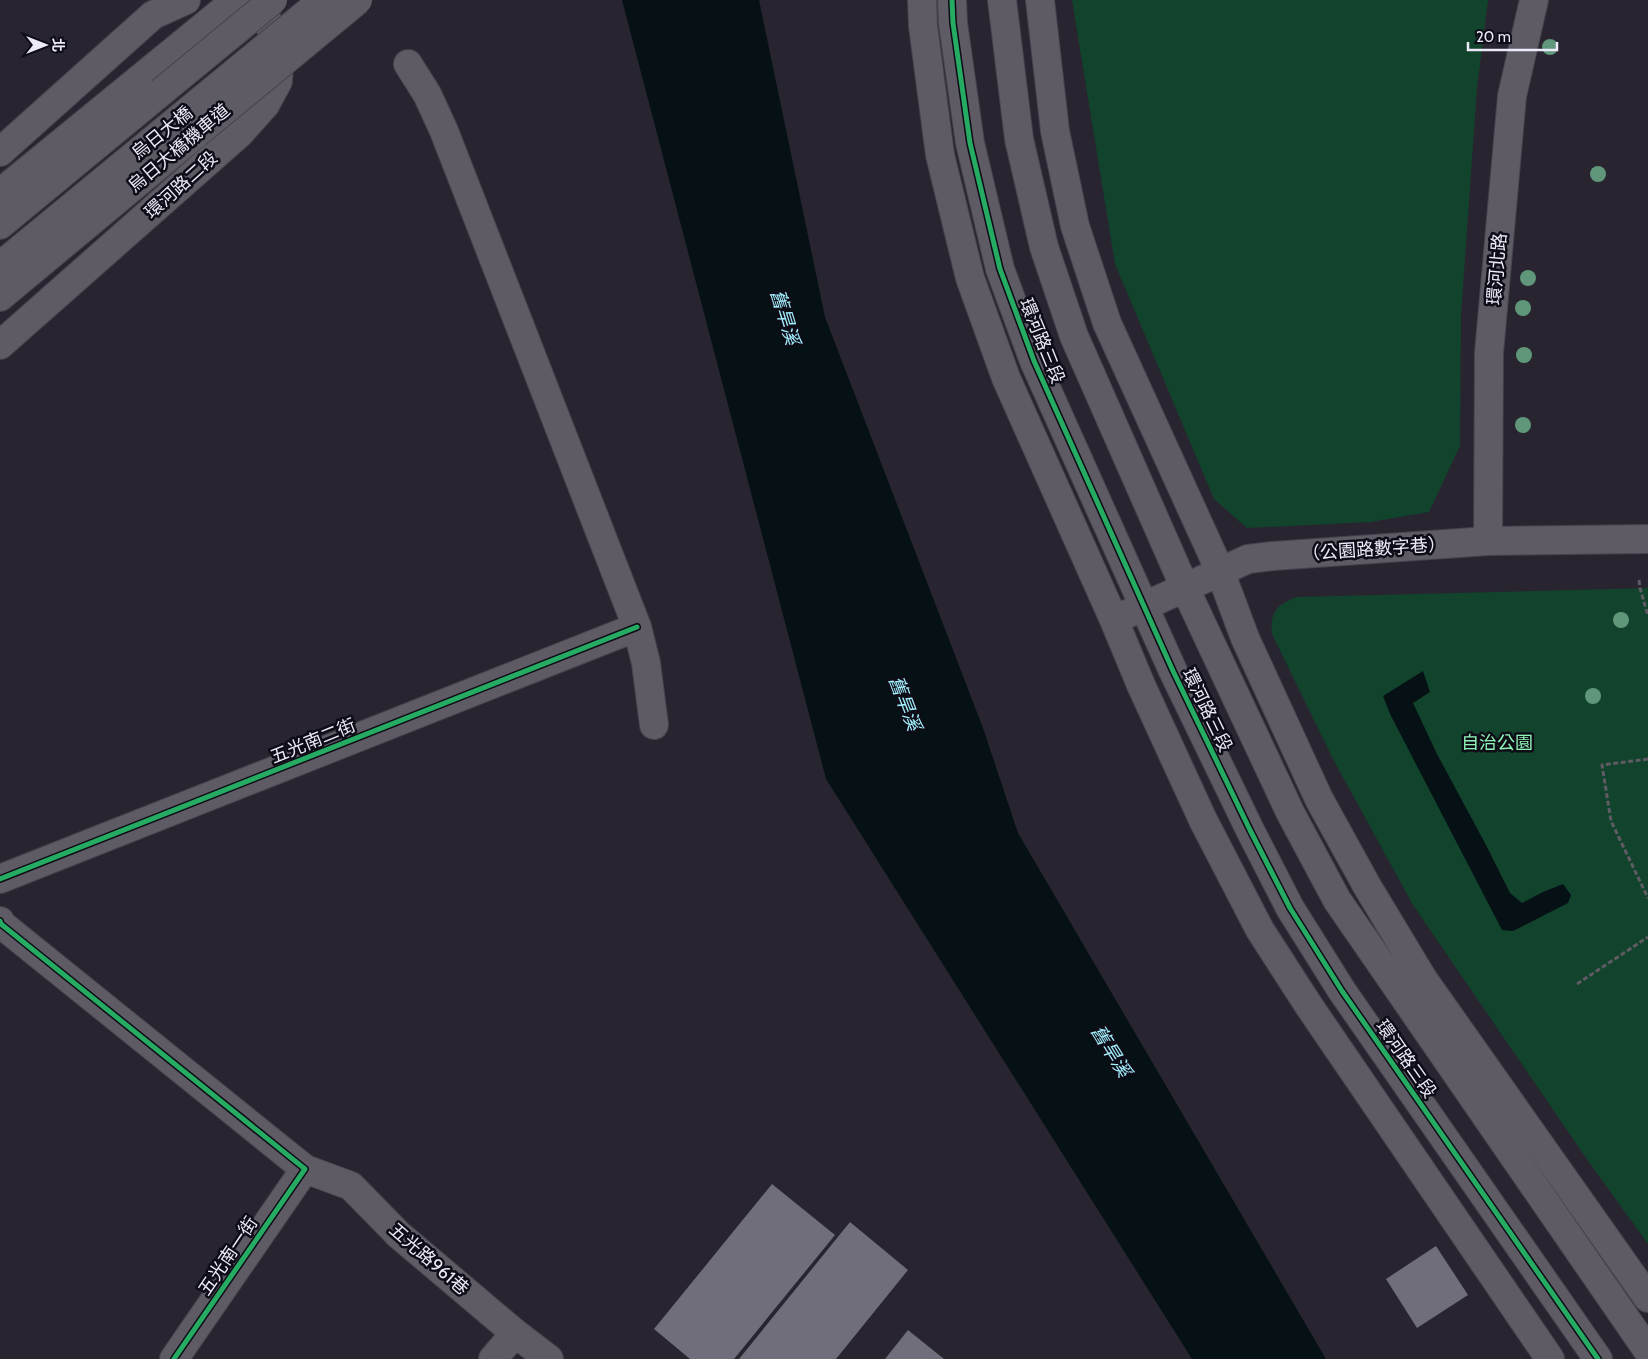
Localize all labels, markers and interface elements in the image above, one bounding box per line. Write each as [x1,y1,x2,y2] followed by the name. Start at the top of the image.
[20,20,70,70] north arrow
[1468,20,1557,52] scale bar
[1476,28,1511,46] text: 20 m
[49,38,67,52] text: 北
[124,99,234,197] street label: 烏日大橋機車道
[127,102,197,164] street label: 烏日大橋
[140,147,222,223] street label: 環河路二段
[1483,232,1511,306] street label: 環河北路
[766,286,805,350] water label: 舊旱溪
[1015,295,1069,387] street label: 環河路三段
[1301,533,1447,565] street label: （公園路數字巷）
[1177,665,1237,755] street label: 環河路三段
[884,672,927,737] water label: 舊旱溪
[267,714,359,768] street label: 五光南二街
[1461,732,1533,754] park label: 自治公園
[1371,1016,1441,1102] street label: 環河路三段
[1086,1021,1137,1084] water label: 舊旱溪
[194,1213,262,1299] street label: 五光南一街
[385,1218,473,1300] street label: 五光路961巷

